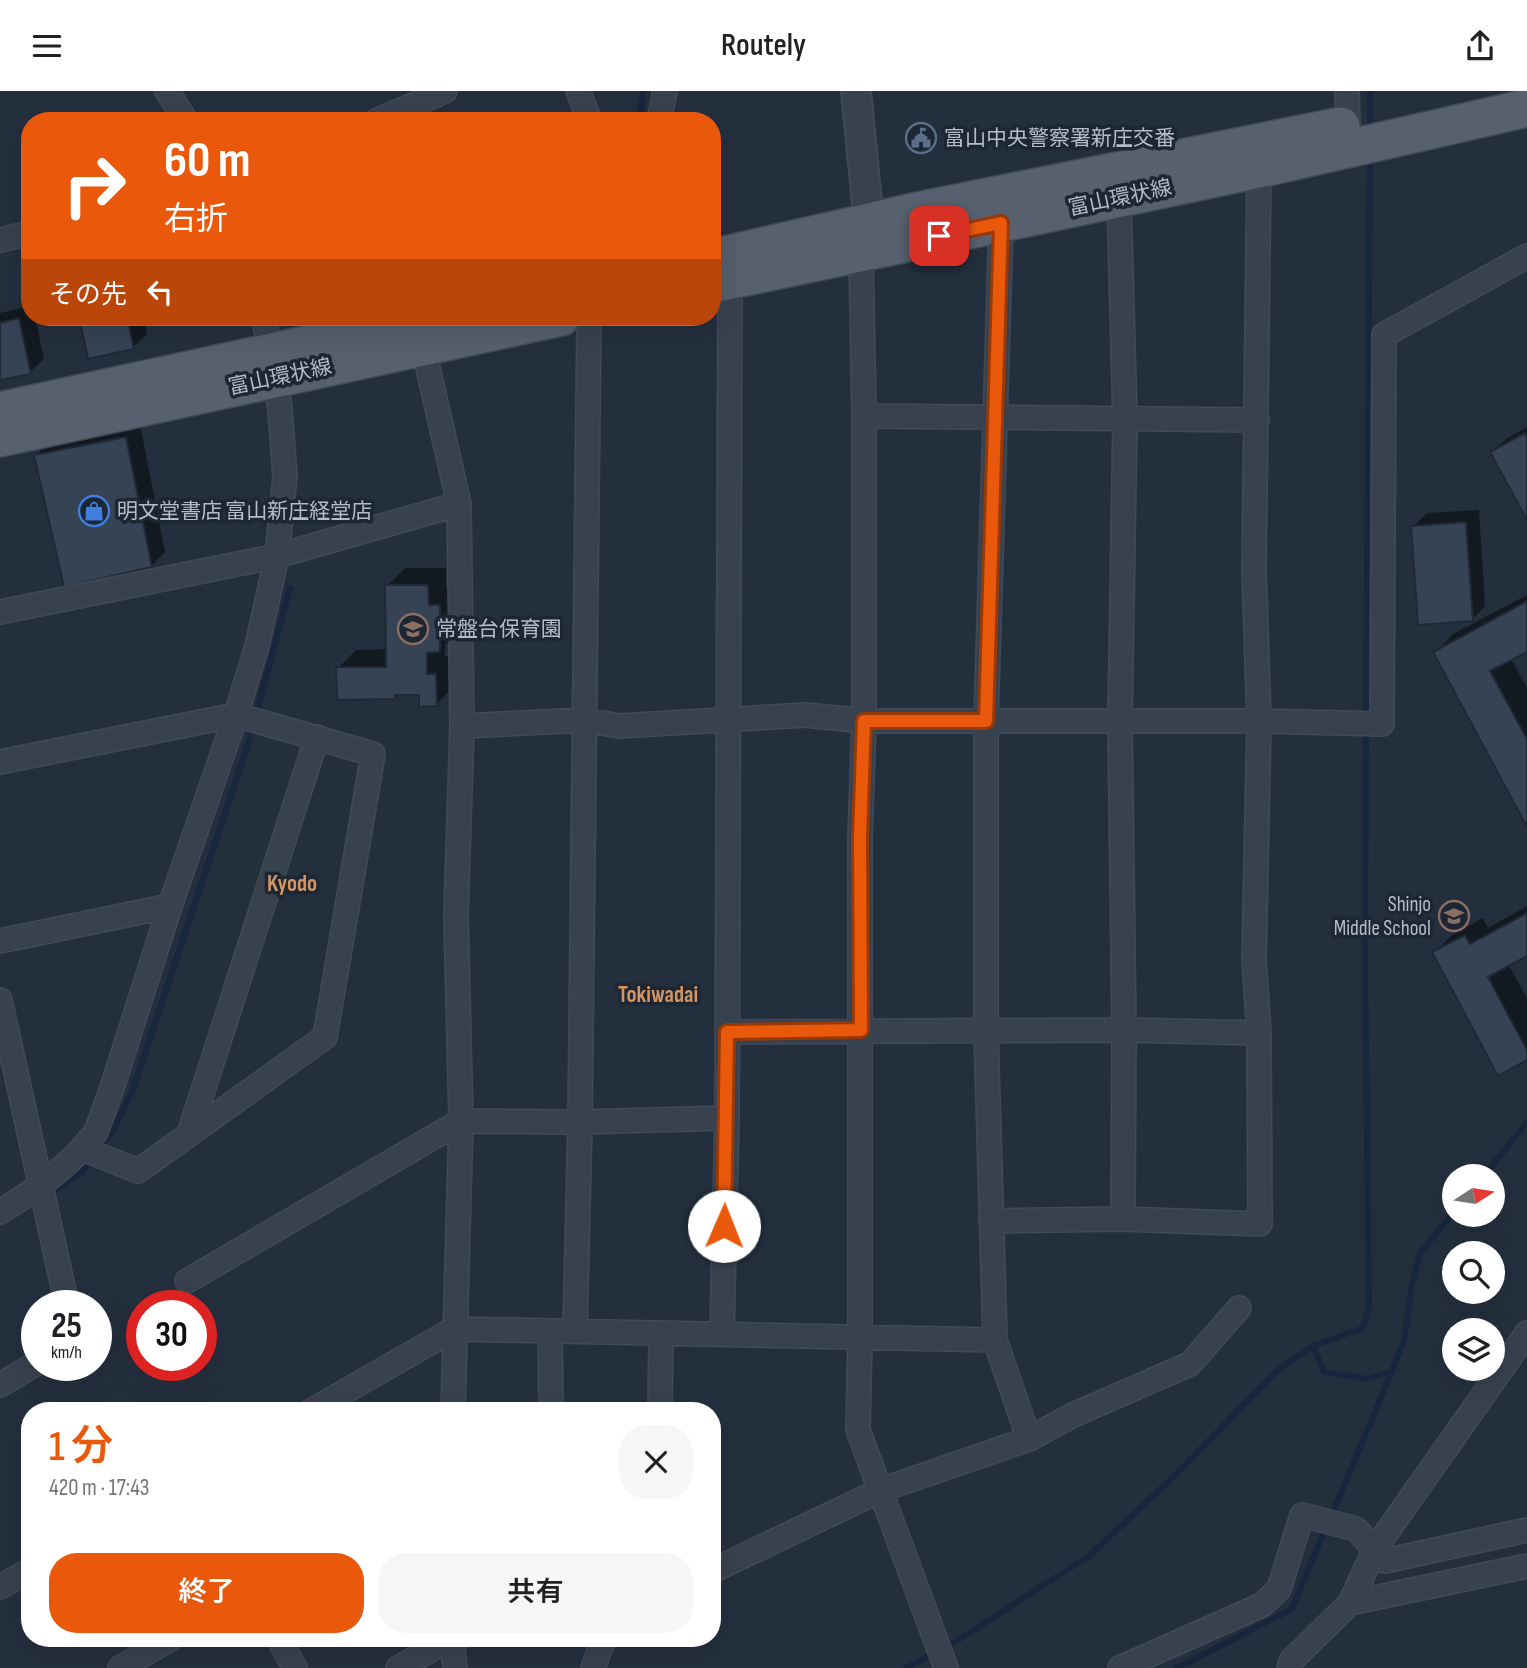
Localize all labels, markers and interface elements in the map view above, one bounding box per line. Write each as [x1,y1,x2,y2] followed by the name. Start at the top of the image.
[721,26,806,65] text: Routely
[28,27,66,65] icon: menu
[1461,27,1499,65] icon: share
[904,121,938,155] public building icon: 富山中央警察署新庄交番
[944,126,1175,151] place label: 富山中央警察署新庄交番
[164,132,251,191] text: 60 m
[49,140,140,231] icon: right
[1066,175,1174,221] street label: 富山環状線
[164,200,228,239] text: 右折
[909,206,969,266] pin
[920,217,958,255] icon: arrive
[141,273,179,311] icon: left
[49,280,127,311] text: その先
[226,354,334,400] street label: 富山環状線
[77,494,111,528] shop icon: 明文堂書店 富山新庄経堂店
[117,499,372,524] place label: 明文堂書店 富山新庄経堂店
[396,612,430,646] school or university icon: 常盤台保育園
[436,617,562,642] place label: 常盤台保育園
[267,870,317,898] district label: Kyodo
[1334,892,1431,941] place label: Shinjo Middle School
[1437,899,1471,933] school or university icon: Shinjo Middle School
[618,981,698,1009] district label: Tokiwadai
[1442,1164,1505,1227] north arrow
[1442,1164,1505,1381] map controls
[687,1189,761,1263] position arrow
[1442,1241,1505,1304] button: search
[126,1290,217,1381] speed limit sign: 30
[51,1305,82,1348] text: 25
[1442,1318,1505,1381] button: layers
[51,1342,82,1363] text: km/h
[49,1422,113,1473] text: 1 分
[619,1425,693,1499] button: close
[49,1474,150,1502] text: 420 m · 17:43
[49,1553,364,1633] button: 終了
[378,1553,693,1633] button: 共有

